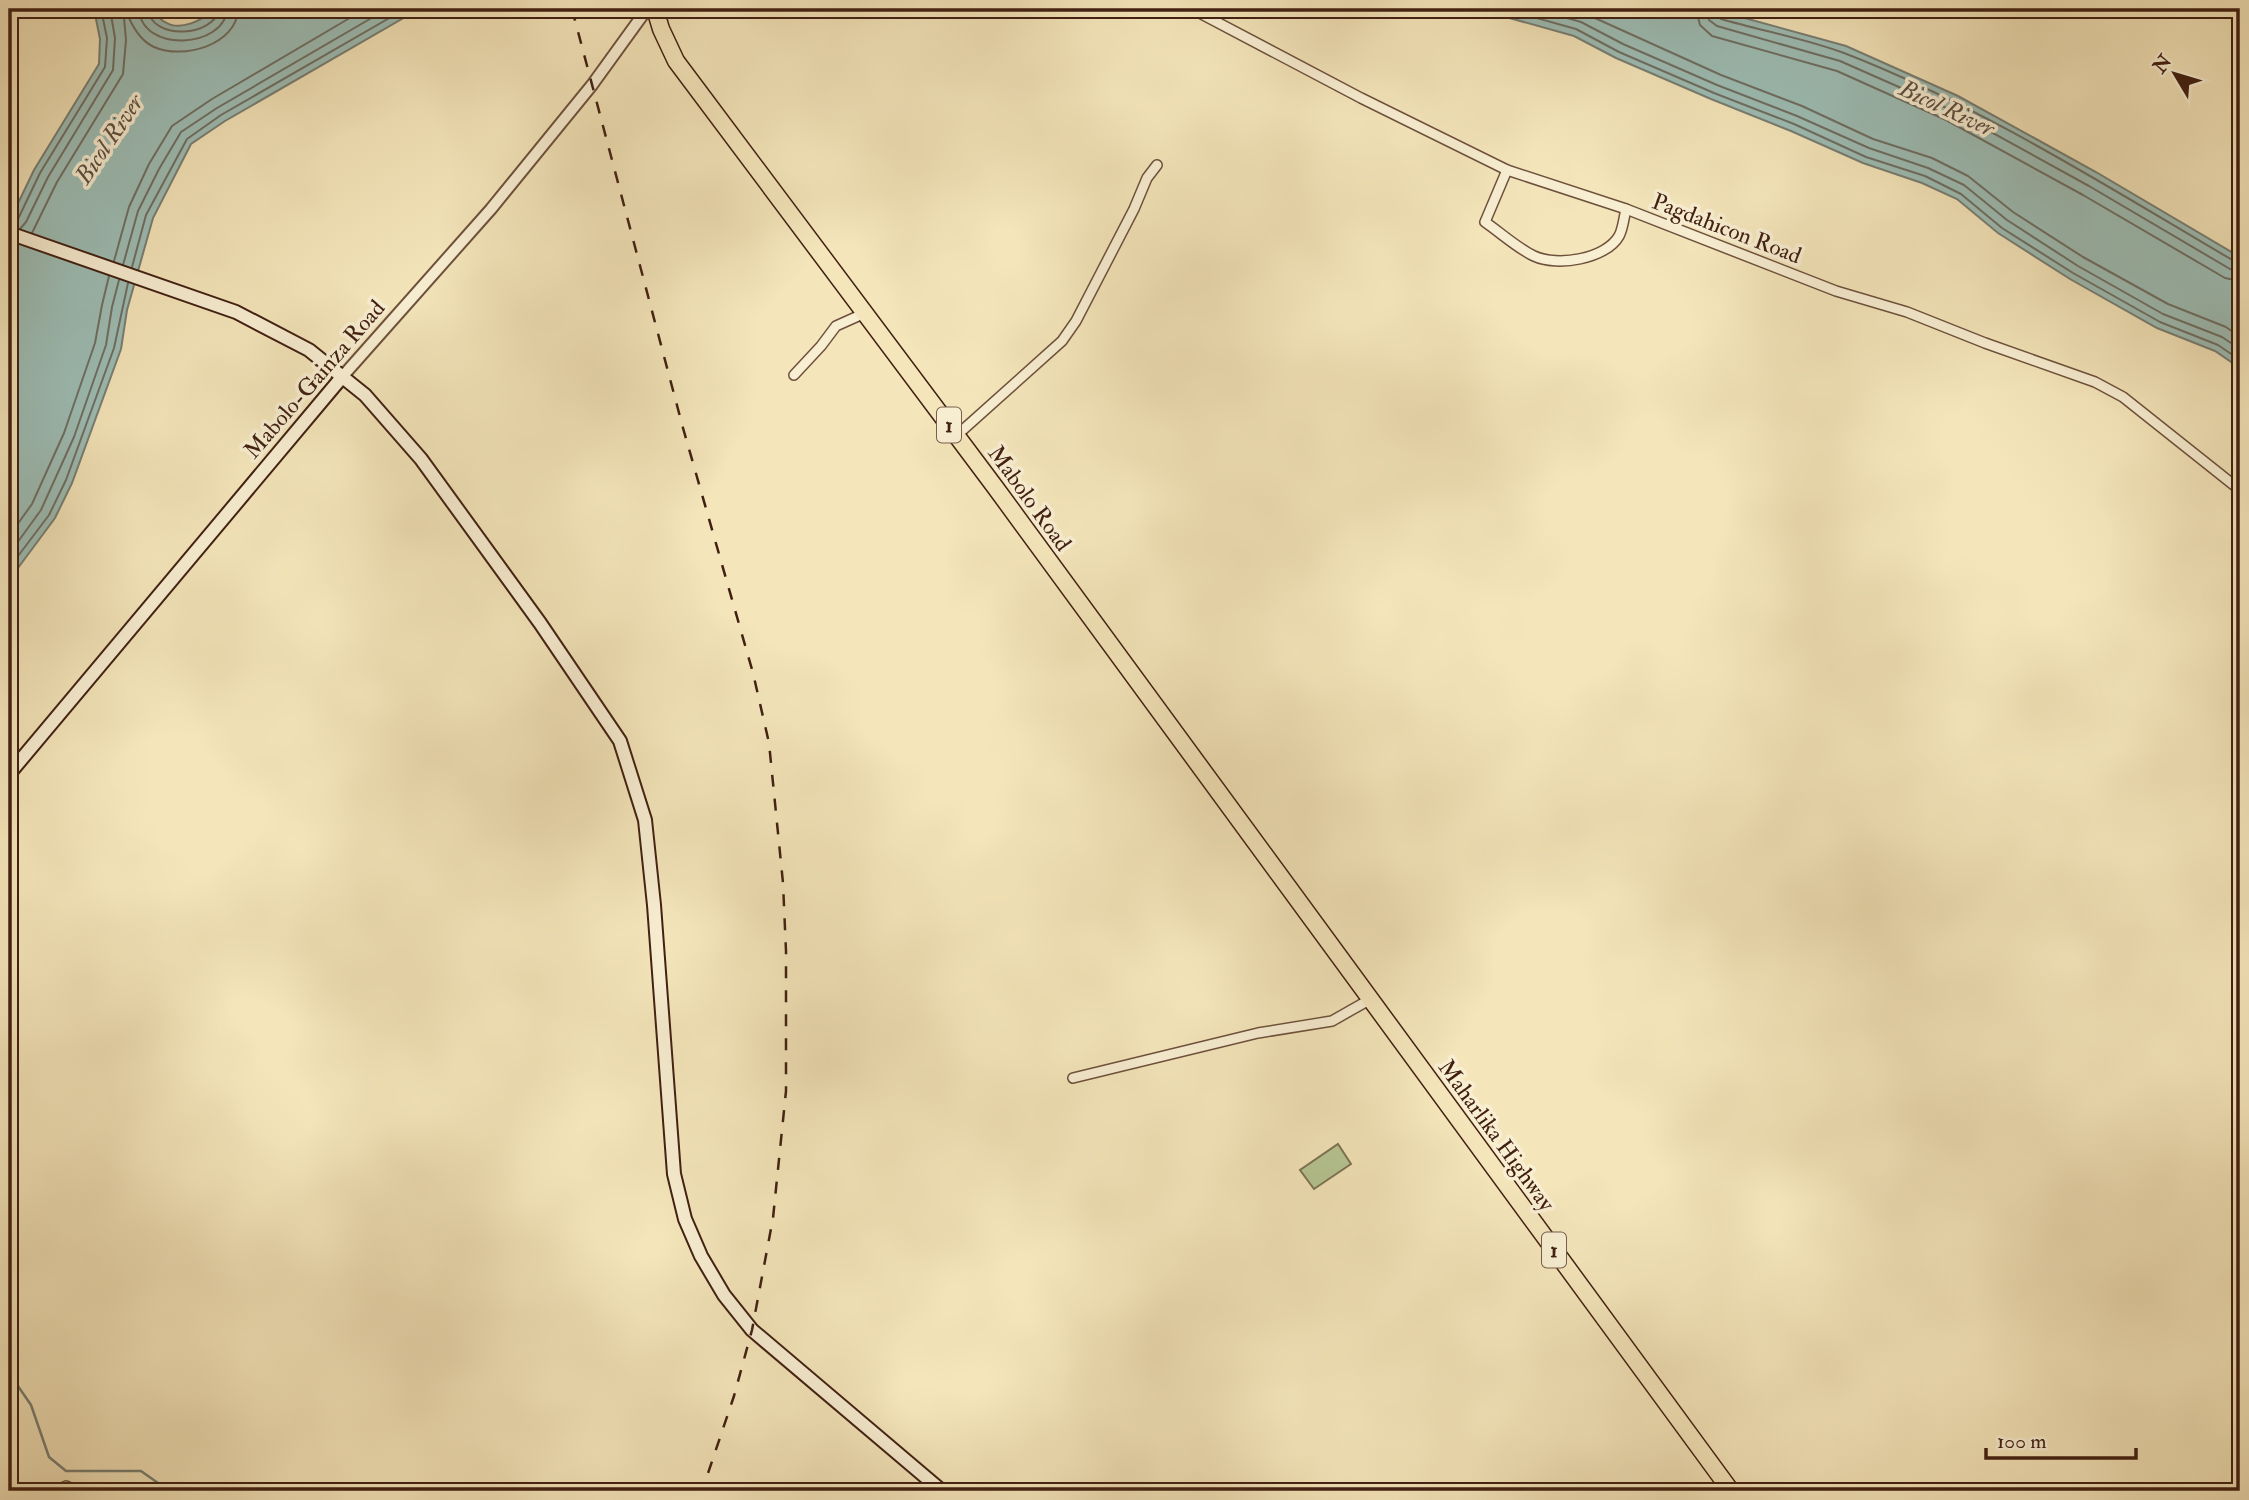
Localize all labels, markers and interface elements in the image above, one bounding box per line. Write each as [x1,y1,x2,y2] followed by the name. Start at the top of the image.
[2140,38,2210,108] north arrow
[2147,49,2178,79] text: N
[1893,73,2000,144] water label: Bicol River
[68,88,151,191] water label: Bicol River
[1648,187,1806,270] street label: Pagdahicon Road
[238,294,391,465] street label: Mabolo-Gainza Road
[937,408,961,442] road number: 1
[982,440,1078,557] street label: Mabolo Road
[1432,1054,1562,1217] street label: Maharlika Highway
[1542,1232,1566,1268] road number: 1
[1986,1416,2137,1460] scale bar
[1997,1428,2047,1455] text: 100 m

